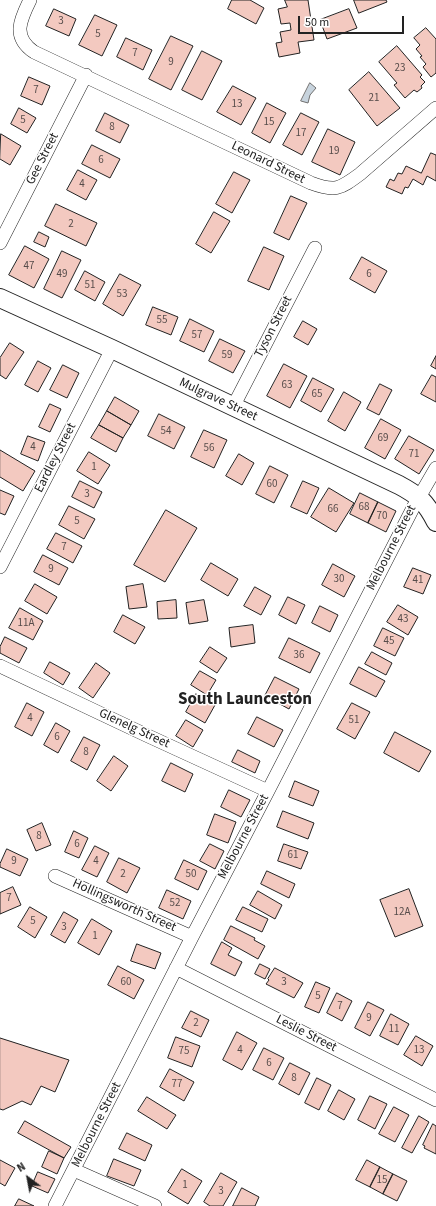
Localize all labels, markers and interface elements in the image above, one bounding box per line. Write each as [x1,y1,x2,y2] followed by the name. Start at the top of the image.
[300,8,406,34] scale bar
[305,14,329,31] text: 50 m
[58,15,64,29] house number: 3
[95,28,101,42] house number: 5
[132,47,138,61] house number: 7
[168,56,174,70] house number: 9
[395,62,405,76] house number: 23
[33,84,39,98] house number: 7
[369,92,379,106] house number: 21
[232,98,242,112] house number: 13
[20,114,26,128] house number: 5
[264,116,274,130] house number: 15
[109,121,115,135] house number: 8
[296,127,306,141] house number: 17
[23,130,63,188] street label: Gee Street
[229,138,307,188] street label: Leonard Street
[329,145,339,159] house number: 19
[98,154,104,168] house number: 6
[79,178,85,192] house number: 4
[68,218,74,232] house number: 2
[24,260,34,274] house number: 47
[57,268,67,282] house number: 49
[366,268,372,282] house number: 6
[85,279,95,293] house number: 51
[117,288,127,302] house number: 53
[252,293,296,361] street label: Tyson Street
[157,314,167,328] house number: 55
[192,329,202,343] house number: 57
[222,349,232,363] house number: 59
[176,375,260,425] street label: Mulgrave Street
[282,379,292,393] house number: 63
[312,388,322,402] house number: 65
[32,421,80,495] street label: Eardley Street
[161,425,171,439] house number: 54
[378,432,388,446] house number: 69
[30,441,36,455] house number: 4
[204,442,214,456] house number: 56
[409,448,419,462] house number: 71
[91,461,97,475] house number: 1
[267,478,277,492] house number: 60
[84,488,90,502] house number: 3
[359,501,369,515] house number: 68
[328,503,338,517] house number: 66
[364,503,420,593] street label: Melbourne Street
[377,510,387,524] house number: 70
[74,515,80,529] house number: 5
[61,541,67,555] house number: 7
[48,563,54,577] house number: 9
[334,573,344,587] house number: 30
[413,574,423,588] house number: 41
[398,613,408,627] house number: 43
[18,617,34,631] house number: 11A
[384,635,394,649] house number: 45
[294,649,304,663] house number: 36
[178,690,312,710] district label: South Launceston
[96,706,172,752] street label: Glenelg Street
[27,712,33,726] house number: 4
[349,714,359,728] house number: 51
[54,731,60,745] house number: 6
[83,746,89,760] house number: 8
[215,792,273,882] street label: Melbourne Street
[36,830,42,844] house number: 8
[74,838,80,852] house number: 6
[288,849,298,863] house number: 61
[11,855,17,869] house number: 9
[93,855,99,869] house number: 4
[120,868,126,882] house number: 2
[186,868,196,882] house number: 50
[70,876,178,936] street label: Hollingsworth Street
[6,892,12,906] house number: 7
[170,897,180,911] house number: 52
[394,906,410,920] house number: 12A
[30,915,36,929] house number: 5
[61,921,67,935] house number: 3
[92,930,98,944] house number: 1
[121,976,131,990] house number: 60
[281,976,287,990] house number: 3
[315,990,321,1004] house number: 5
[337,1000,343,1014] house number: 7
[273,1012,339,1056] street label: Leslie Street
[366,1012,372,1026] house number: 9
[193,1017,199,1031] house number: 2
[389,1023,399,1037] house number: 11
[237,1044,243,1058] house number: 4
[414,1044,424,1058] house number: 13
[179,1045,189,1059] house number: 75
[266,1057,272,1071] house number: 6
[291,1072,297,1086] house number: 8
[172,1078,182,1092] house number: 77
[69,1080,125,1170] street label: Melbourne Street
[8,1158,48,1198] north arrow
[14,1159,28,1176] text: N
[377,1174,387,1188] house number: 15
[182,1179,188,1193] house number: 1
[218,1185,224,1199] house number: 3

